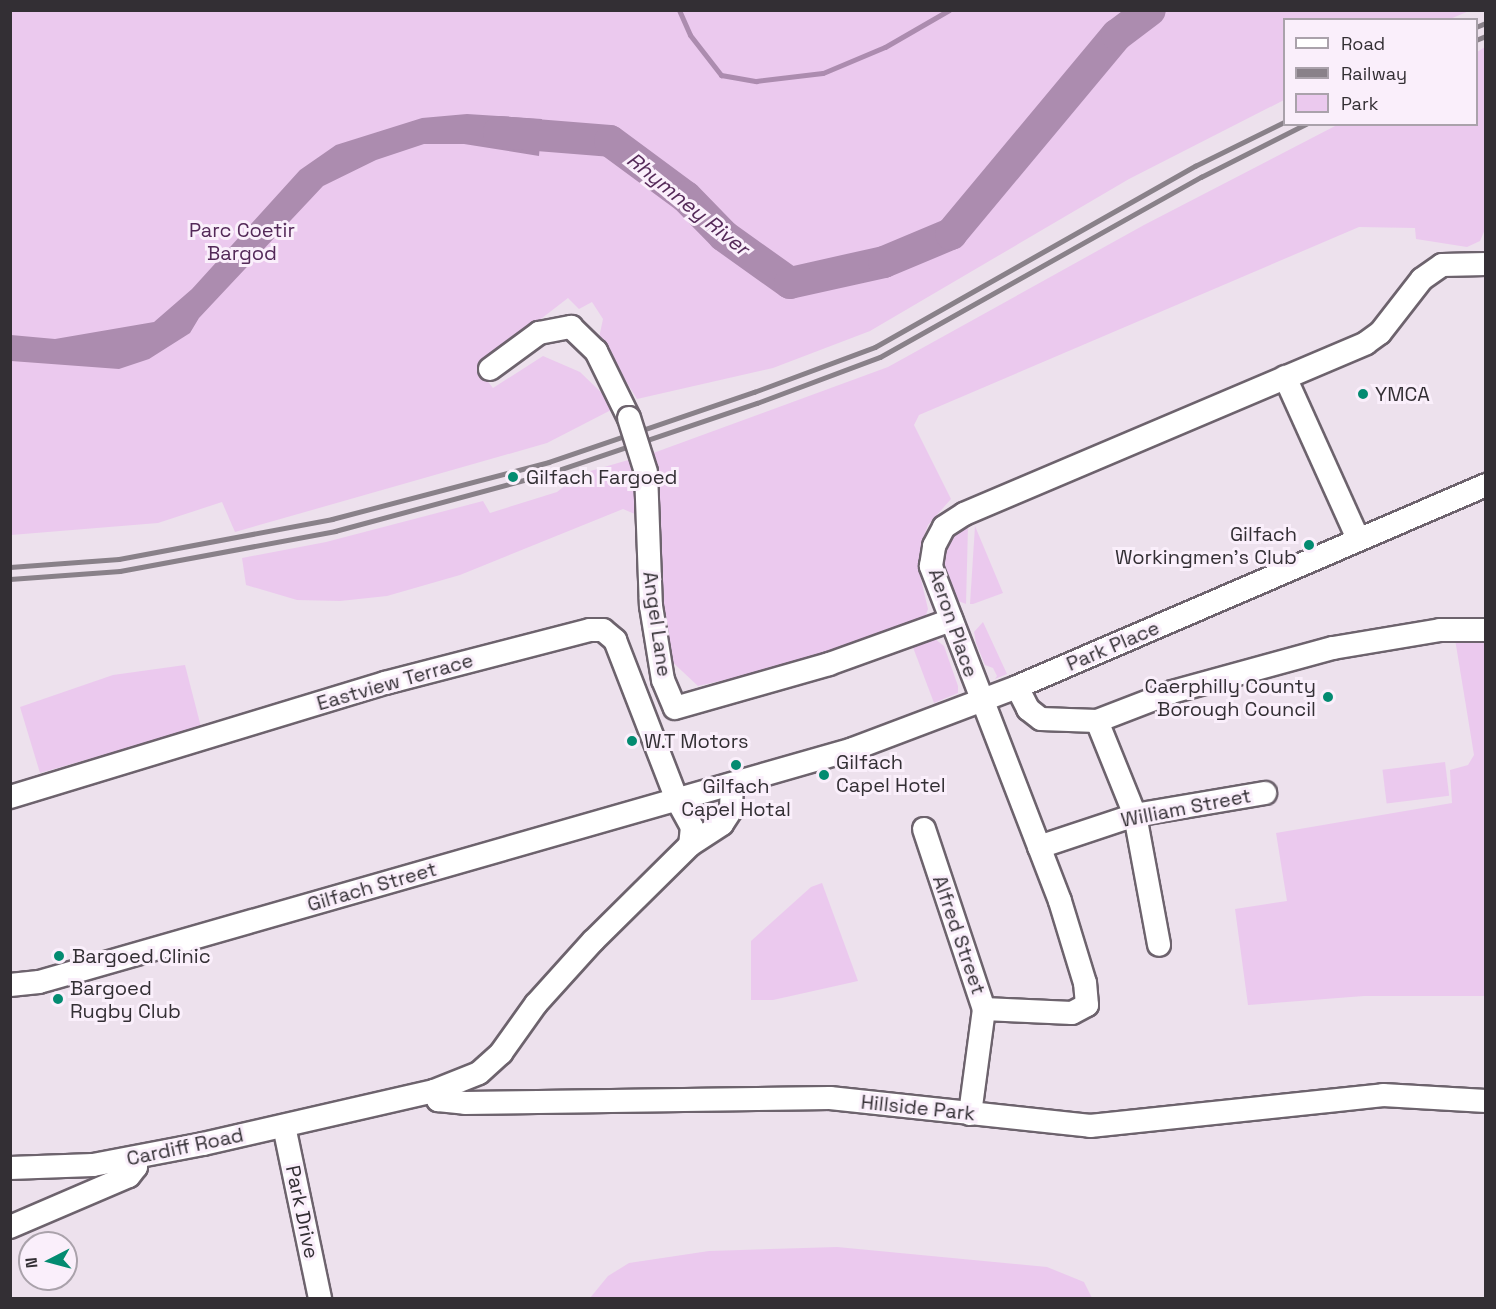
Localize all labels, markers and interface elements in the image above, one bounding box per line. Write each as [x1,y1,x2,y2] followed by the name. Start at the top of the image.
[1283,18,1478,126] legend
[1341,32,1385,55] text: Road
[1341,62,1407,85] text: Railway
[1341,92,1378,115] text: Park
[622,147,754,261] water label: Rhymney River
[189,219,295,266] park label: Parc Coetir Bargod
[1375,382,1430,406] place label: YMCA
[1356,387,1370,401] marker: YMCA
[526,465,677,489] place label: Gilfach Fargoed
[504,468,522,486] marker: Gilfach Fargoed
[1115,522,1297,569] place label: Gilfach Workingmen's Club
[1302,538,1316,552] marker: Gilfach Workingmen's Club
[923,566,983,680] street label: Aeron Place
[638,570,676,678] street label: Angel Lane
[1063,616,1163,676] street label: Park Place
[314,648,476,716] street label: Eastview Terrace
[1144,674,1316,721] place label: Caerphilly County Borough Council
[1321,690,1335,704] marker: Caerphilly County Borough Council
[644,729,749,753] place label: W.T Motors
[625,734,639,748] marker: W.T Motors
[836,751,946,798] place label: Gilfach Capel Hotel
[729,758,743,772] marker: Gilfach Capel Hotal
[817,768,831,782] marker: Gilfach Capel Hotel
[681,774,791,821] place label: Gilfach Capel Hotal
[1119,784,1253,832] street label: William Street
[305,857,439,917] street label: Gilfach Street
[927,872,991,998] street label: Alfred Street
[72,944,211,968] place label: Bargoed Clinic
[50,947,68,965] marker: Bargoed Clinic
[70,976,181,1023] place label: Bargoed Rugby Club
[51,992,65,1006] marker: Bargoed Rugby Club
[860,1090,976,1126] street label: Hillside Park
[124,1123,246,1171] street label: Cardiff Road
[280,1163,324,1261] street label: Park Drive
[18,1231,78,1291] north arrow
[21,1256,43,1269] text: N

